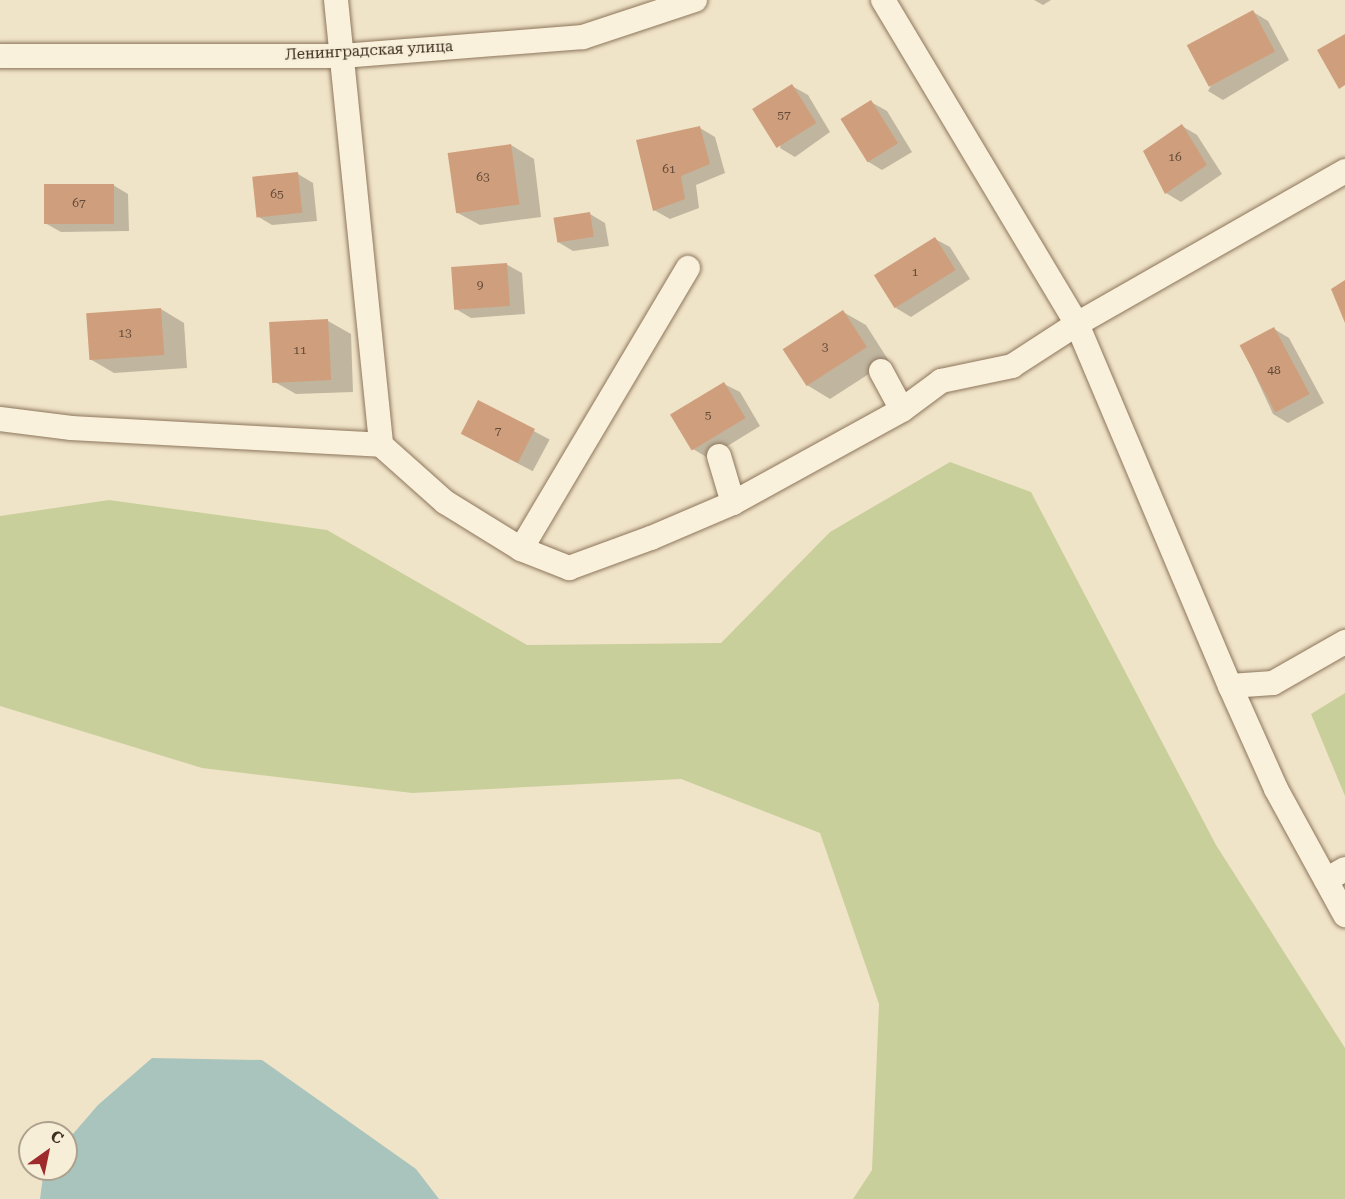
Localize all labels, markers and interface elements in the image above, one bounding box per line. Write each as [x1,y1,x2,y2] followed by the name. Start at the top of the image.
[285,38,453,64] street label: Ленинградская улица
[777,109,791,123] house number: 57
[1168,151,1182,165] house number: 16
[662,163,676,177] house number: 61
[476,171,490,185] house number: 63
[270,188,284,202] house number: 65
[72,197,86,211] house number: 67
[912,266,918,280] house number: 1
[477,279,483,293] house number: 9
[118,327,132,341] house number: 13
[822,341,828,355] house number: 3
[293,344,307,358] house number: 11
[1267,364,1281,378] house number: 48
[705,409,711,423] house number: 5
[495,425,501,439] house number: 7
[18,1121,78,1181] north arrow
[47,1126,67,1148] text: С

